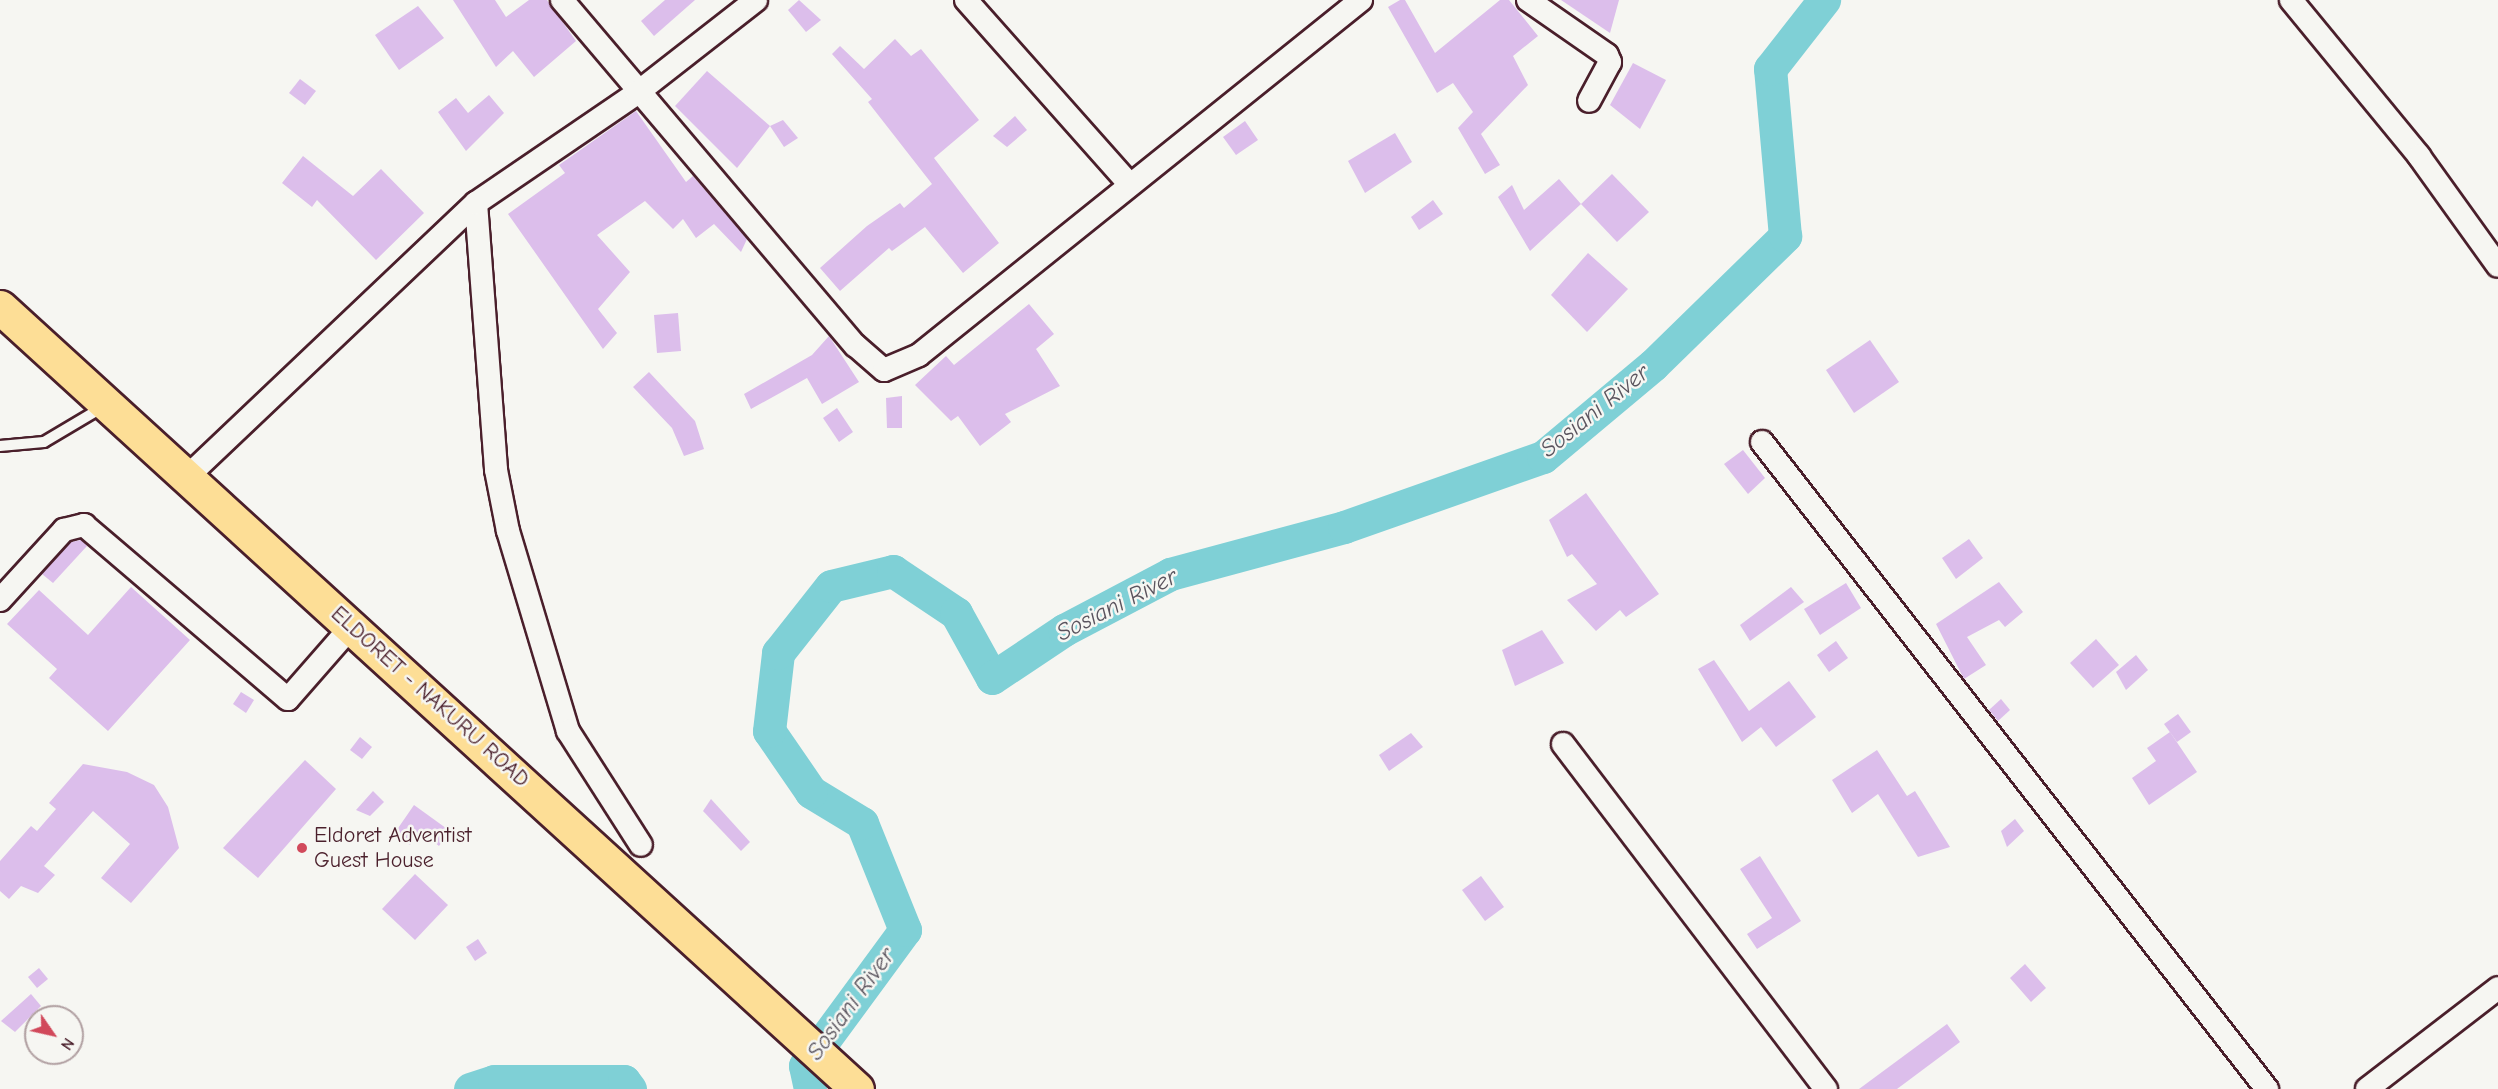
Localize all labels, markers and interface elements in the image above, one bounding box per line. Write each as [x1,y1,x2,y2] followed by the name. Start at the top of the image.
[1535,358,1655,464] water label: Sosiani River
[1052,562,1182,648] water label: Sosiani River
[325,601,535,793] street label: ELDORET - NAKURU ROAD
[314,822,471,873] place label: Eldoret Adventist Guest House
[295,841,309,855] marker: Eldoret Adventist Guest House
[801,942,901,1066] water label: Sosiani River
[24,1005,84,1065] north arrow
[57,1035,78,1053] text: N

